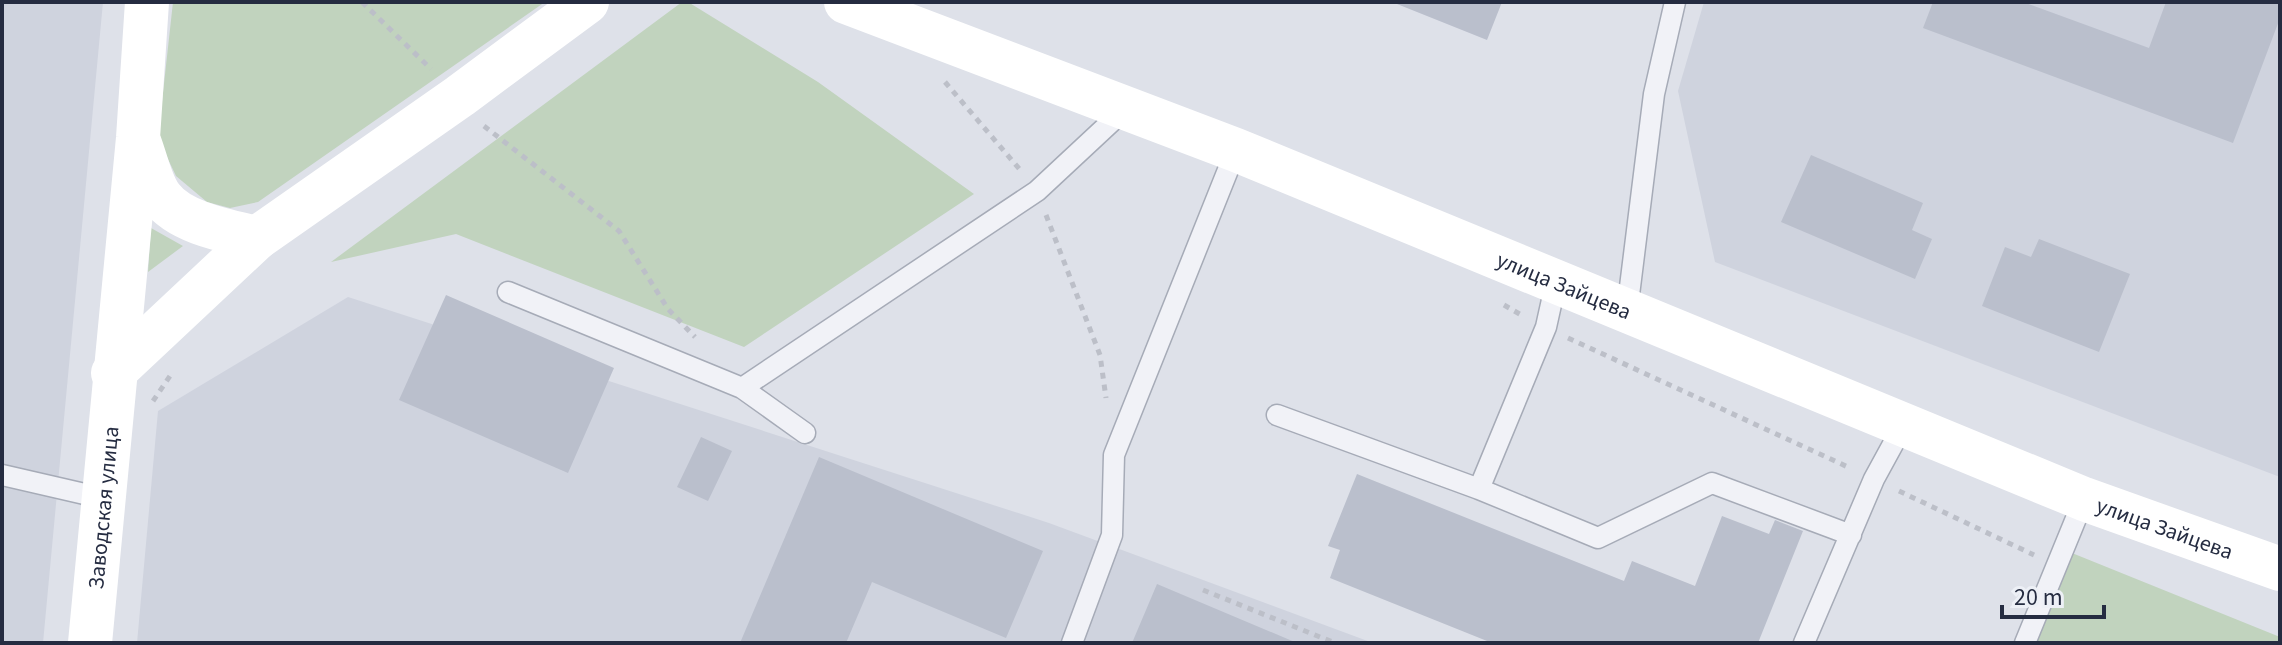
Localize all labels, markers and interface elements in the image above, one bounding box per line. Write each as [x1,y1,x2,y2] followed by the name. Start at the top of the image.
[1491,244,1636,328] street label: улица Зайцева
[80,425,128,591] street label: Заводская улица
[2092,490,2237,568] street label: улица Зайцева
[2002,569,2104,619] scale bar
[2014,580,2063,615] text: 20 m

